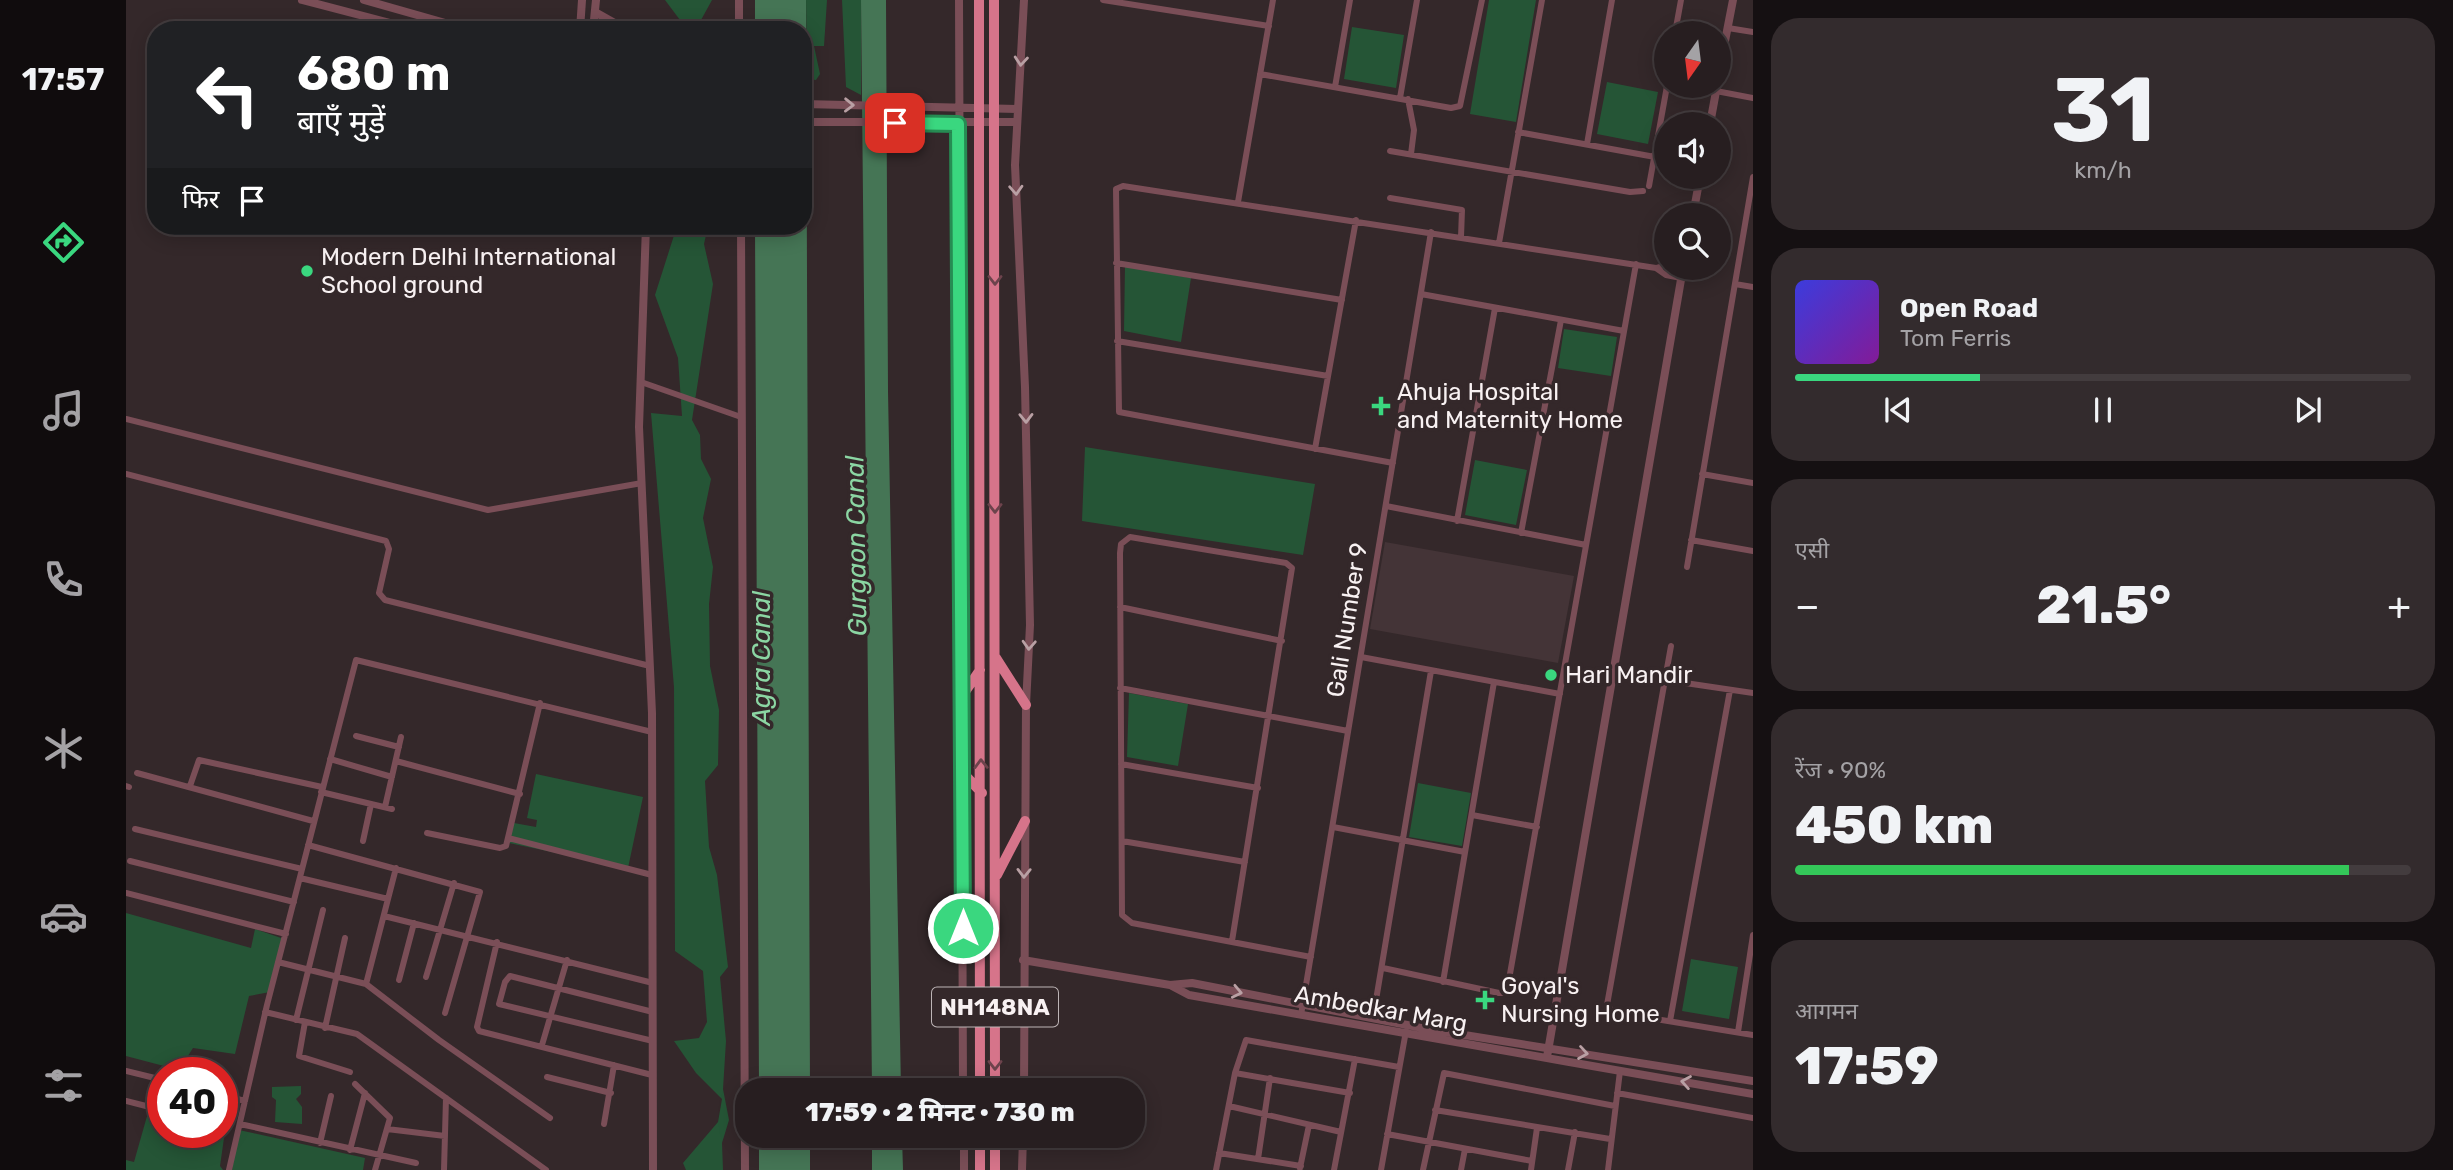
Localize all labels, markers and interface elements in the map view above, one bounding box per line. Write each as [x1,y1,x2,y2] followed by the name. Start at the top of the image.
[1654,21,1731,98] north arrow
[1654,21,1731,280] map controls
[297,44,451,102] text: 680 m
[182,49,273,140] icon: left
[1014,56,1029,67] one-way arrow
[2051,56,2155,164] text: 31
[22,60,104,98] text: 17:57
[865,93,925,153] pin
[845,97,855,113] one-way arrow
[297,103,385,141] text: बाएँ मुड़ें
[876,104,914,142] icon: arrive
[1654,112,1731,189] button: sound
[2074,156,2132,184] text: km/h
[233,182,271,220] icon: arrive
[182,184,219,215] text: फिर
[1009,185,1024,196] one-way arrow
[1654,203,1731,280] button: search
[39,218,88,267] icon: directions
[321,243,616,299] place label: Modern Delhi International School ground
[299,263,315,279] marker: Modern Delhi International School ground
[987,276,1003,286] one-way arrow
[1900,293,2038,324] text: Open Road
[1900,324,2011,352] text: Tom Ferris
[1397,378,1623,434] place label: Ahuja Hospital and Maternity Home
[39,386,88,435] icon: music
[1879,391,1917,429] icon: previous
[2084,391,2122,429] icon: pause
[2289,391,2327,429] icon: next
[1371,396,1391,416] marker: Ahuja Hospital and Maternity Home
[1018,413,1034,423] one-way arrow
[839,455,874,637] water label: Gurgaon Canal
[987,503,1003,514] one-way arrow
[1795,536,1829,564] text: एसी
[1321,541,1373,699] street label: Gali Number 9
[39,555,88,604] icon: phone
[2036,574,2171,636] text: 21.5°
[1795,583,1820,629] text: −
[2387,583,2411,629] text: +
[746,590,777,727] water label: Agra Canal
[1021,640,1036,651] one-way arrow
[1565,661,1692,689] place label: Hari Mandir
[1543,667,1559,683] marker: Hari Mandir
[39,724,88,773] icon: climate
[1795,756,1886,784] text: रेंज · 90%
[973,759,989,769] one-way arrow
[1795,794,1993,856] text: 450 km
[1016,868,1032,878] one-way arrow
[926,891,1000,965] position arrow
[39,892,88,941] icon: car
[1501,972,1660,1028] place label: Goyal's Nursing Home
[1293,980,1469,1038] street label: Ambedkar Marg
[1231,984,1243,999] one-way arrow
[932,988,1058,1026] road number: NH148NA
[1475,990,1495,1010] marker: Goyal's Nursing Home
[1795,997,1858,1025] text: आगमन
[1795,1035,1939,1097] text: 17:59
[1577,1045,1589,1060] one-way arrow
[147,1057,238,1148] speed limit sign: 40
[987,1060,1003,1071] one-way arrow
[39,1061,88,1110] icon: filters
[1680,1075,1692,1090] one-way arrow
[805,1097,1075,1128] text: 17:59 · 2 मिनट · 730 m

